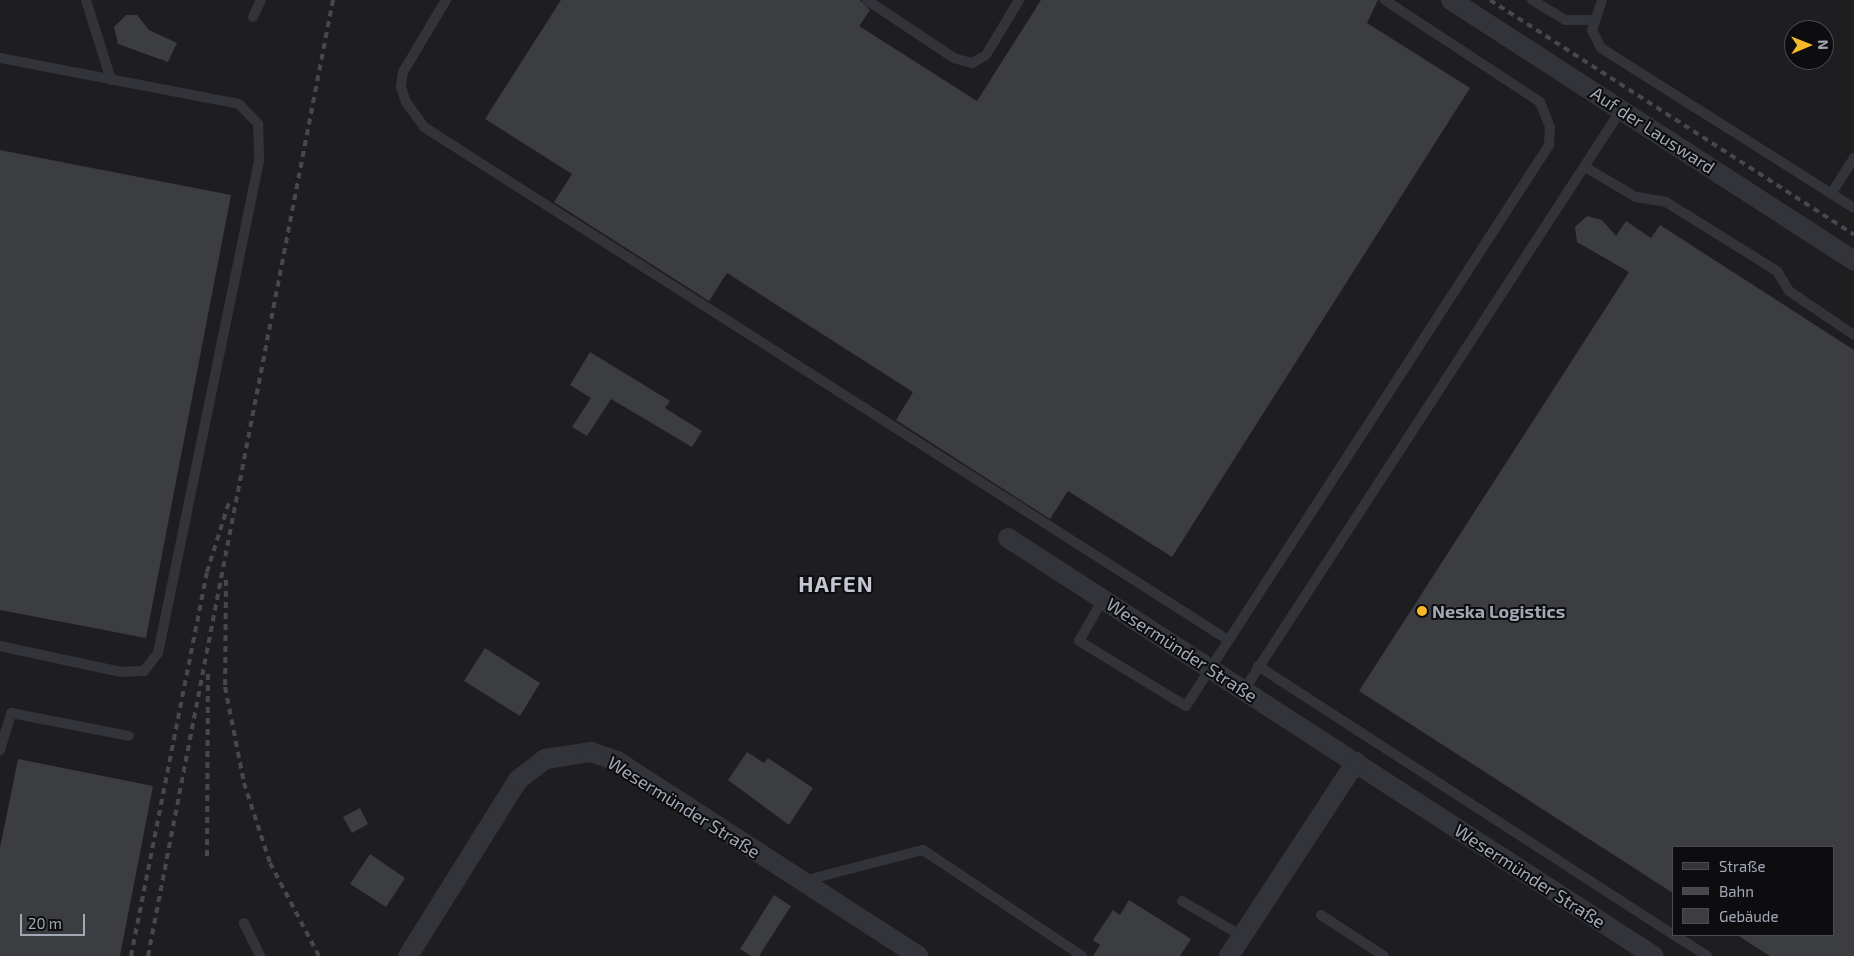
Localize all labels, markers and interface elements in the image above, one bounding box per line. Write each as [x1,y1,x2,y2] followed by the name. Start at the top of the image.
[1784,20,1834,70] north arrow
[1815,40,1832,50] text: N
[1587,82,1719,178] street label: Auf der Lausward
[798,571,874,597] district label: HAFEN
[1102,593,1262,707] street label: Wesermünder Straße
[1432,600,1565,622] place label: Neska Logistics
[1416,605,1428,617] marker: Neska Logistics
[604,751,764,863] street label: Wesermünder Straße
[1450,819,1610,933] street label: Wesermünder Straße
[1672,846,1834,936] legend
[1719,857,1765,875] text: Straße
[1719,882,1754,900] text: Bahn
[22,904,88,936] scale bar
[1719,907,1778,925] text: Gebäude
[28,914,62,932] text: 20 m

